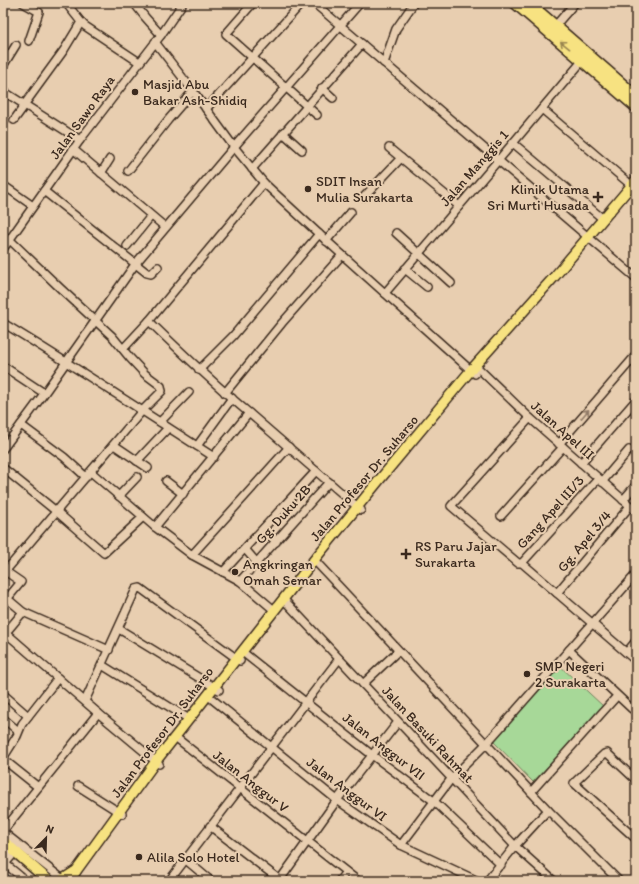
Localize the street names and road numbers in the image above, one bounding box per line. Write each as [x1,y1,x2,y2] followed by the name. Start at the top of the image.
[46,71,119,163] street label: Jalan Sawo Raya
[437,126,512,210] street label: Jalan Manggis 1
[527,397,598,463] street label: Jalan Apel III
[307,412,422,545] street label: Jalan Profesor Dr. Suharso
[513,472,588,553] street label: Gang Apel III/3
[252,481,315,548] street label: Gg. Duku 2B
[554,507,615,576] street label: Gg. Apel 3/4
[108,663,217,801] street label: Jalan Profesor Dr. Suharso
[378,682,477,786] street label: Jalan Basuki Rahmat
[339,709,428,784] street label: Jalan Anggur VII
[210,747,292,817] street label: Jalan Anggur V
[303,754,390,825] street label: Jalan Anggur VI

